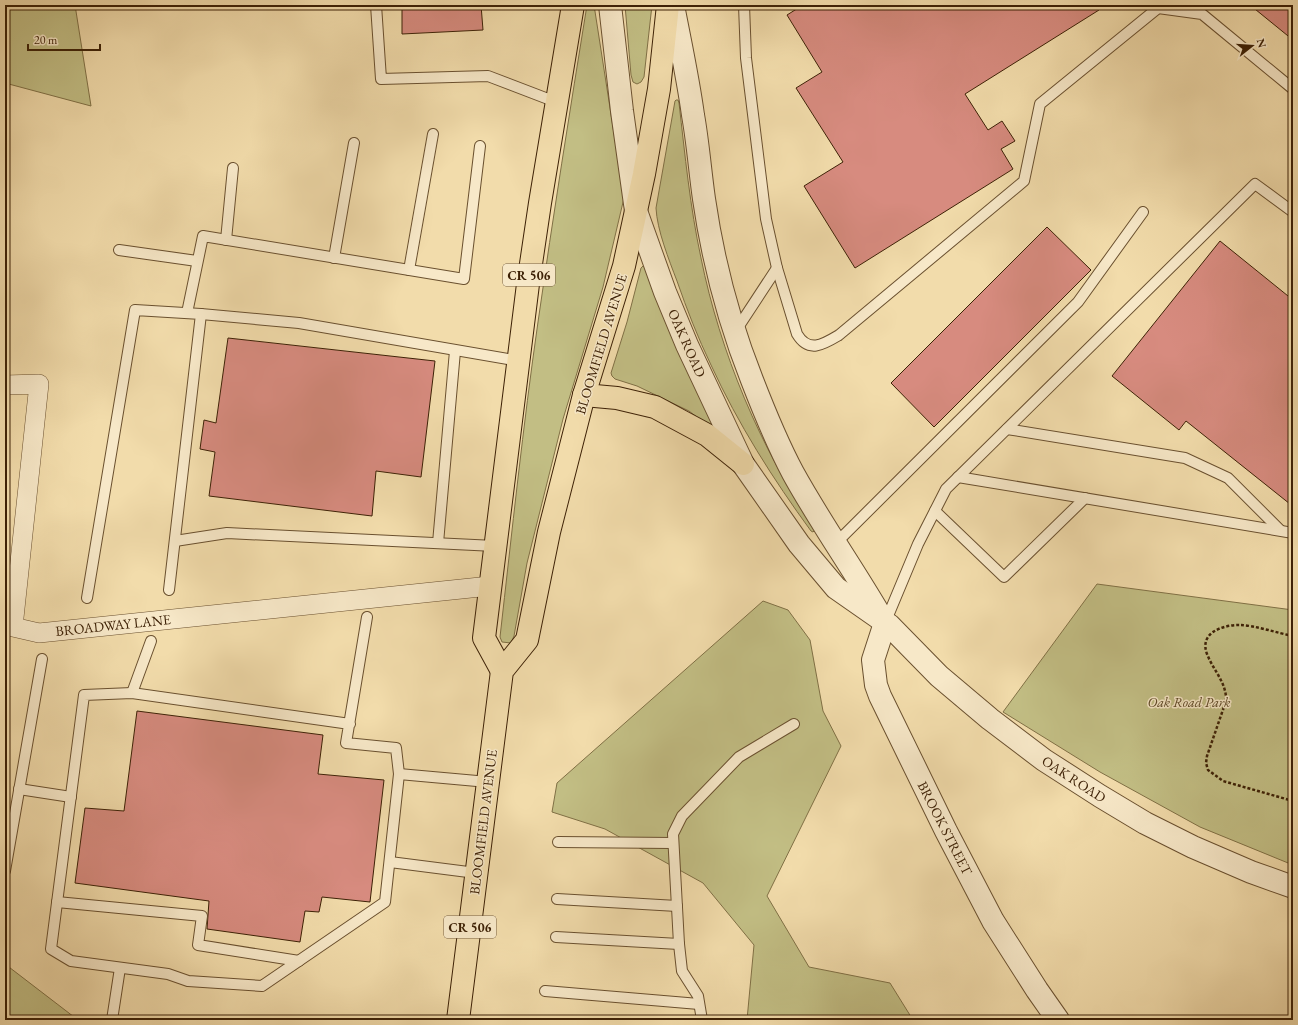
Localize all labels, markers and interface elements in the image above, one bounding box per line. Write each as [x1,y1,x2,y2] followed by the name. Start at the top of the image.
[28,26,100,52] scale bar
[1232,26,1272,66] north arrow
[34,32,58,48] text: 20 m
[1254,37,1270,49] text: N
[503,264,555,286] road number: CR 506
[571,271,631,416] street label: BLOOMFIELD AVENUE
[664,306,710,380] street label: OAK ROAD
[55,610,172,640] street label: BROADWAY LANE
[1148,693,1231,711] park label: Oak Road Park
[465,748,501,896] street label: BLOOMFIELD AVENUE
[1039,752,1110,807] street label: OAK ROAD
[914,778,977,878] street label: BROOK STREET
[444,916,496,938] road number: CR 506

